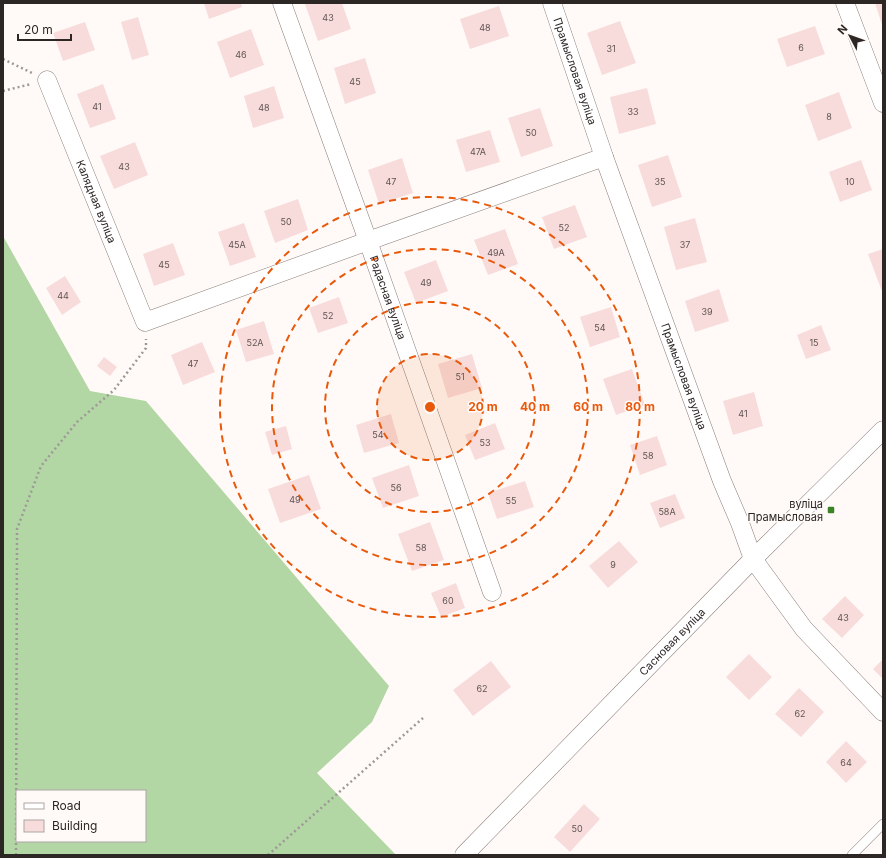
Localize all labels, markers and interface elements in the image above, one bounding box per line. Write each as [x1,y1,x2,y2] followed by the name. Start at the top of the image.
[322,12,334,23] house number: 43
[18,16,71,42] scale bar
[550,16,600,127] street label: Прамысловая вуліца
[830,16,870,56] north arrow
[24,22,53,37] text: 20 m
[479,22,491,33] house number: 48
[834,22,850,37] text: N
[798,42,804,53] house number: 6
[606,43,616,54] house number: 31
[235,49,247,60] house number: 46
[349,76,361,87] house number: 45
[92,101,102,112] house number: 41
[258,102,270,113] house number: 48
[627,106,639,117] house number: 33
[826,111,832,122] house number: 8
[525,127,537,138] house number: 50
[470,146,486,157] house number: 47А
[73,158,119,245] street label: Калядная вуліца
[118,161,130,172] house number: 43
[386,176,396,187] house number: 47
[654,176,666,187] house number: 35
[845,176,855,187] house number: 10
[280,216,292,227] house number: 50
[559,222,569,233] house number: 52
[228,239,246,250] house number: 45А
[680,239,690,250] house number: 37
[487,247,505,258] house number: 49А
[367,254,409,341] street label: Радасная вуліца
[158,259,170,270] house number: 45
[420,277,432,288] house number: 49
[57,290,69,301] house number: 44
[701,306,713,317] house number: 39
[323,310,333,321] house number: 52
[658,321,710,432] street label: Прамысловая вуліца
[594,322,606,333] house number: 54
[246,337,264,348] house number: 52А
[809,337,819,348] house number: 15
[188,358,198,369] house number: 47
[455,371,465,382] house number: 51
[468,399,498,414] text: 20 m
[520,399,550,414] text: 40 m
[573,399,603,414] text: 60 m
[625,399,655,414] text: 80 m
[423,400,437,414] centre of rings
[738,408,748,419] house number: 41
[372,429,384,440] house number: 54
[479,437,491,448] house number: 53
[642,450,654,461] house number: 58
[390,482,402,493] house number: 56
[289,494,301,505] house number: 49
[506,495,516,506] house number: 55
[748,497,823,524] place label: вуліца Прамысловая
[826,505,836,515] marker: вуліца Прамысловая
[658,506,676,517] house number: 58А
[415,542,427,553] house number: 58
[610,559,616,570] house number: 9
[442,595,454,606] house number: 60
[636,605,708,678] street label: Сасновая вуліца
[837,612,849,623] house number: 43
[476,683,488,694] house number: 62
[794,708,806,719] house number: 62
[840,757,852,768] house number: 64
[16,790,146,842] legend
[52,798,81,813] text: Road
[52,818,97,833] text: Building
[571,823,583,834] house number: 50

